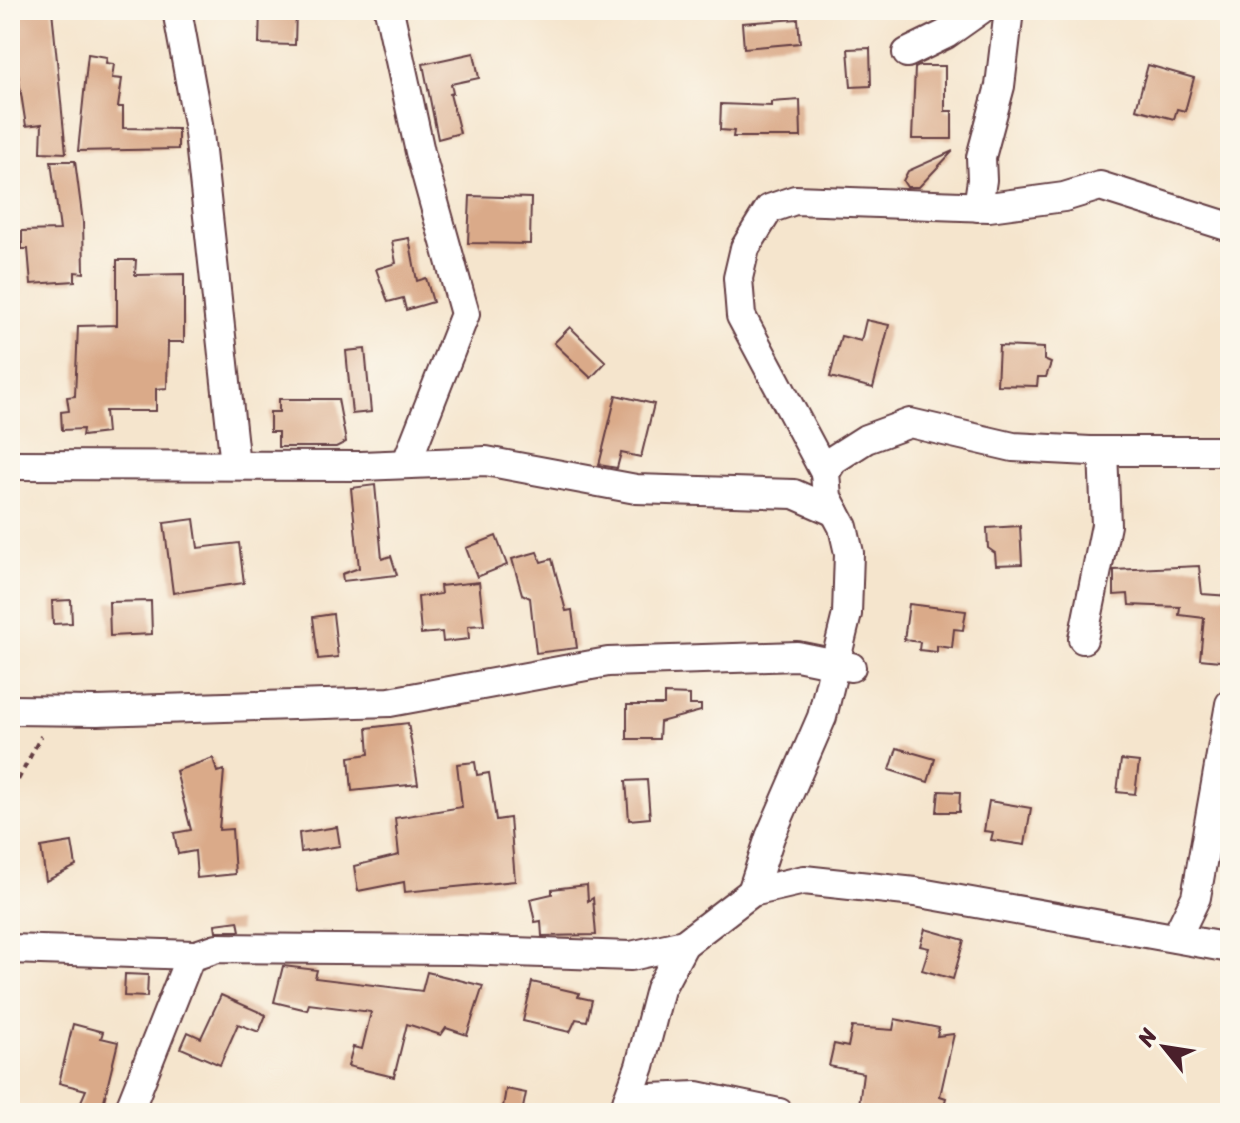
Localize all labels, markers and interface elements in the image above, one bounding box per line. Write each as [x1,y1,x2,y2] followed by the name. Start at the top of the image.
[1124,1007,1204,1087] north arrow
[1126,1020,1168,1054] text: N

